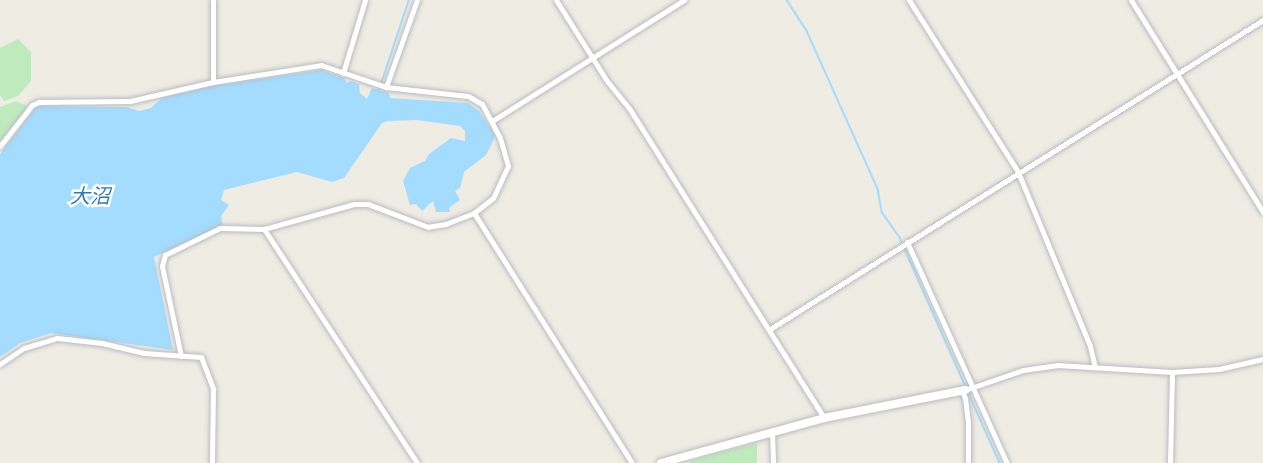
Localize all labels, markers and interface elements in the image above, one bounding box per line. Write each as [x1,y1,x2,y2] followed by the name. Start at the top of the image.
[70,183,110,207] water label: 大沼

